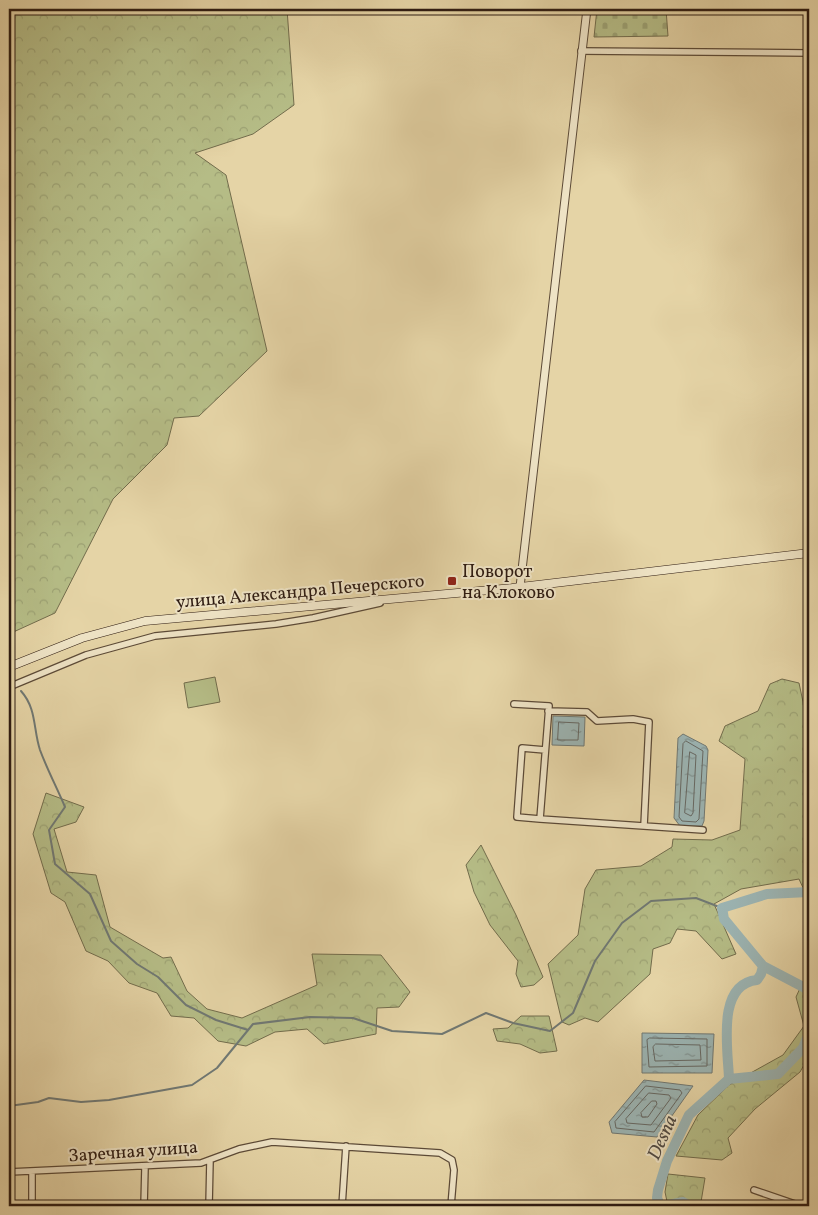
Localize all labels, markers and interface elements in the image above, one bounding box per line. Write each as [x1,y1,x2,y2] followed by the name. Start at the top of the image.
[462,560,555,606] place label: Поворот на Клоково
[175,569,426,616] street label: улица Александра Печерского
[446,575,458,587] marker: Поворот на Клоково
[641,1111,684,1164] water label: Desna
[68,1136,199,1169] street label: Заречная улица

